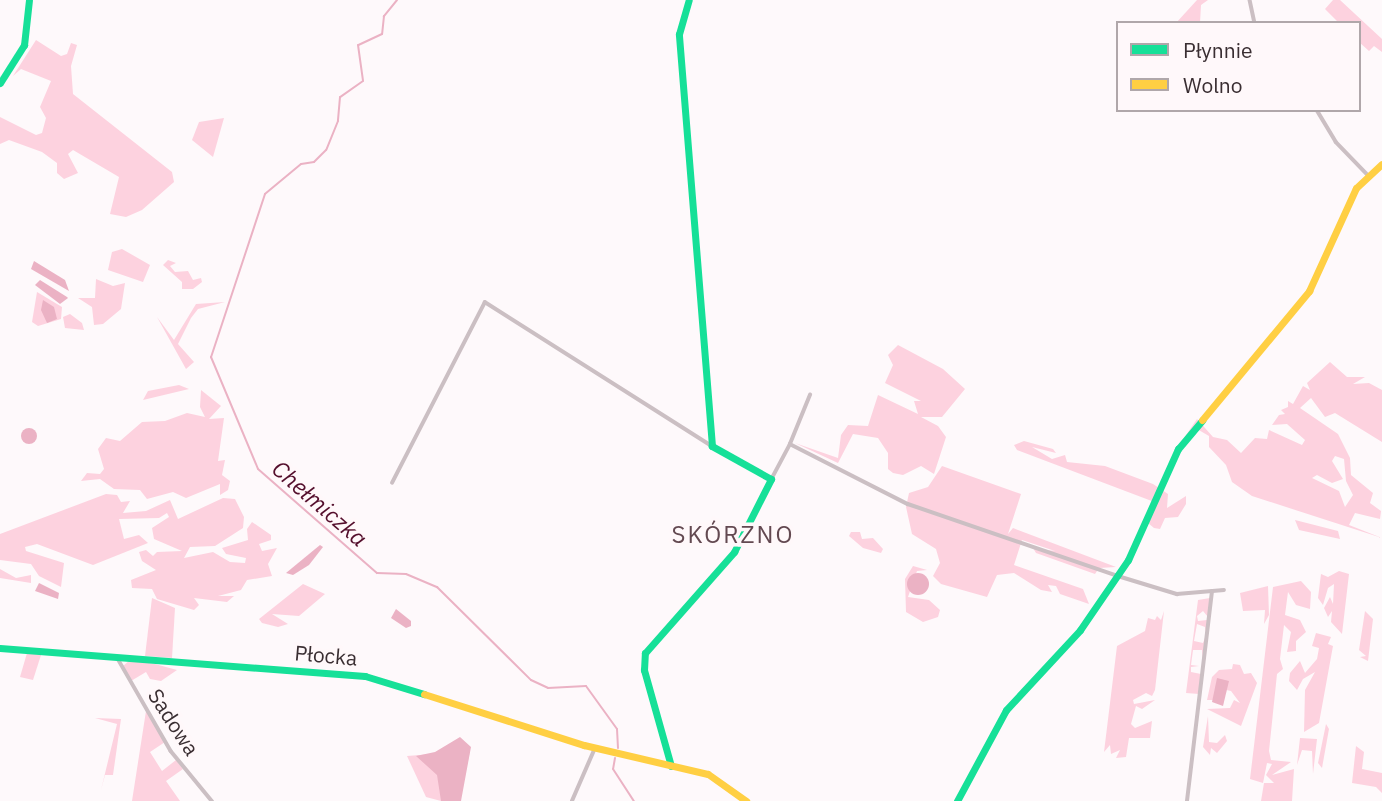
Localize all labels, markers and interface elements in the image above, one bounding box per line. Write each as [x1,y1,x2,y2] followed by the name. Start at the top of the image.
[1116,21,1361,112] legend
[1183,36,1252,64] text: Płynnie
[1183,71,1243,99] text: Wolno
[267,454,373,552] water label: Chełmiczka
[672,521,794,549] district label: SKÓRZNO
[293,640,359,670] street label: Płocka
[143,684,205,760] street label: Sadowa

